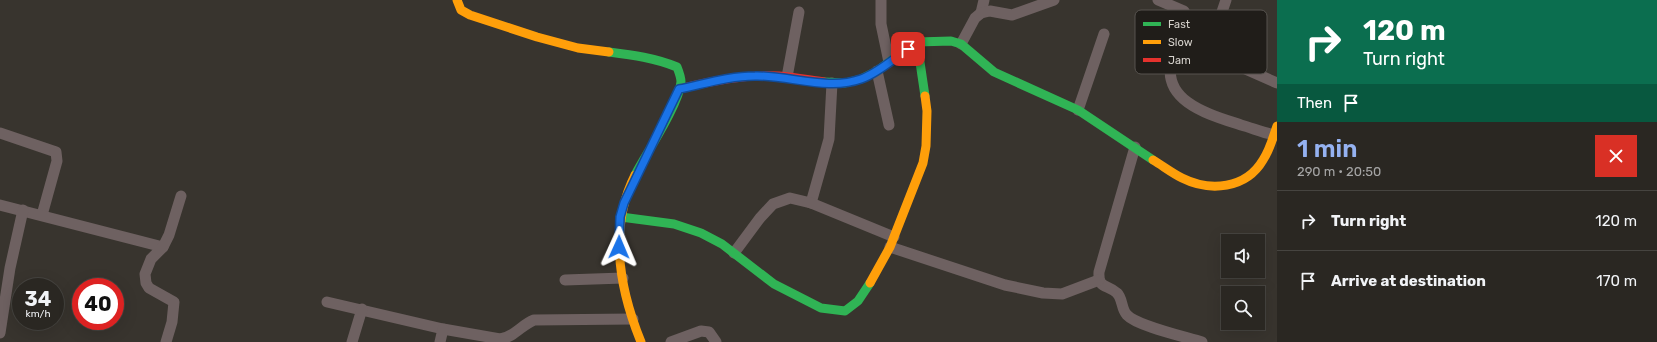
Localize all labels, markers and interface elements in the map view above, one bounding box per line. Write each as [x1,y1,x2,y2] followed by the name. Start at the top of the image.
[1135,10,1267,74] legend
[1363,14,1446,47] text: 120 m
[1297,16,1349,68] icon: right
[1168,18,1191,31] text: Fast
[891,32,925,66] pin
[1168,36,1193,49] text: Slow
[897,38,919,60] icon: arrive
[1363,48,1445,70] text: Turn right
[1168,54,1191,67] text: Jam
[1340,92,1362,114] icon: arrive
[1297,94,1332,112] text: Then
[1297,135,1357,163] text: 1 min
[1595,135,1637,177] button: close
[1297,164,1381,179] text: 290 m · 20:50
[1297,210,1319,232] icon: right
[1331,212,1406,230] text: Turn right
[1595,212,1637,230] text: 120 m
[598,226,640,268] position arrow
[1221,234,1265,330] map controls
[1221,234,1265,278] button: sound
[1297,270,1319,292] icon: arrive
[1331,272,1486,290] text: Arrive at destination
[1596,272,1637,290] text: 170 m
[72,278,124,330] speed limit sign: 40
[1221,286,1265,330] button: search
[25,287,51,311] text: 34
[26,308,50,320] text: km/h

